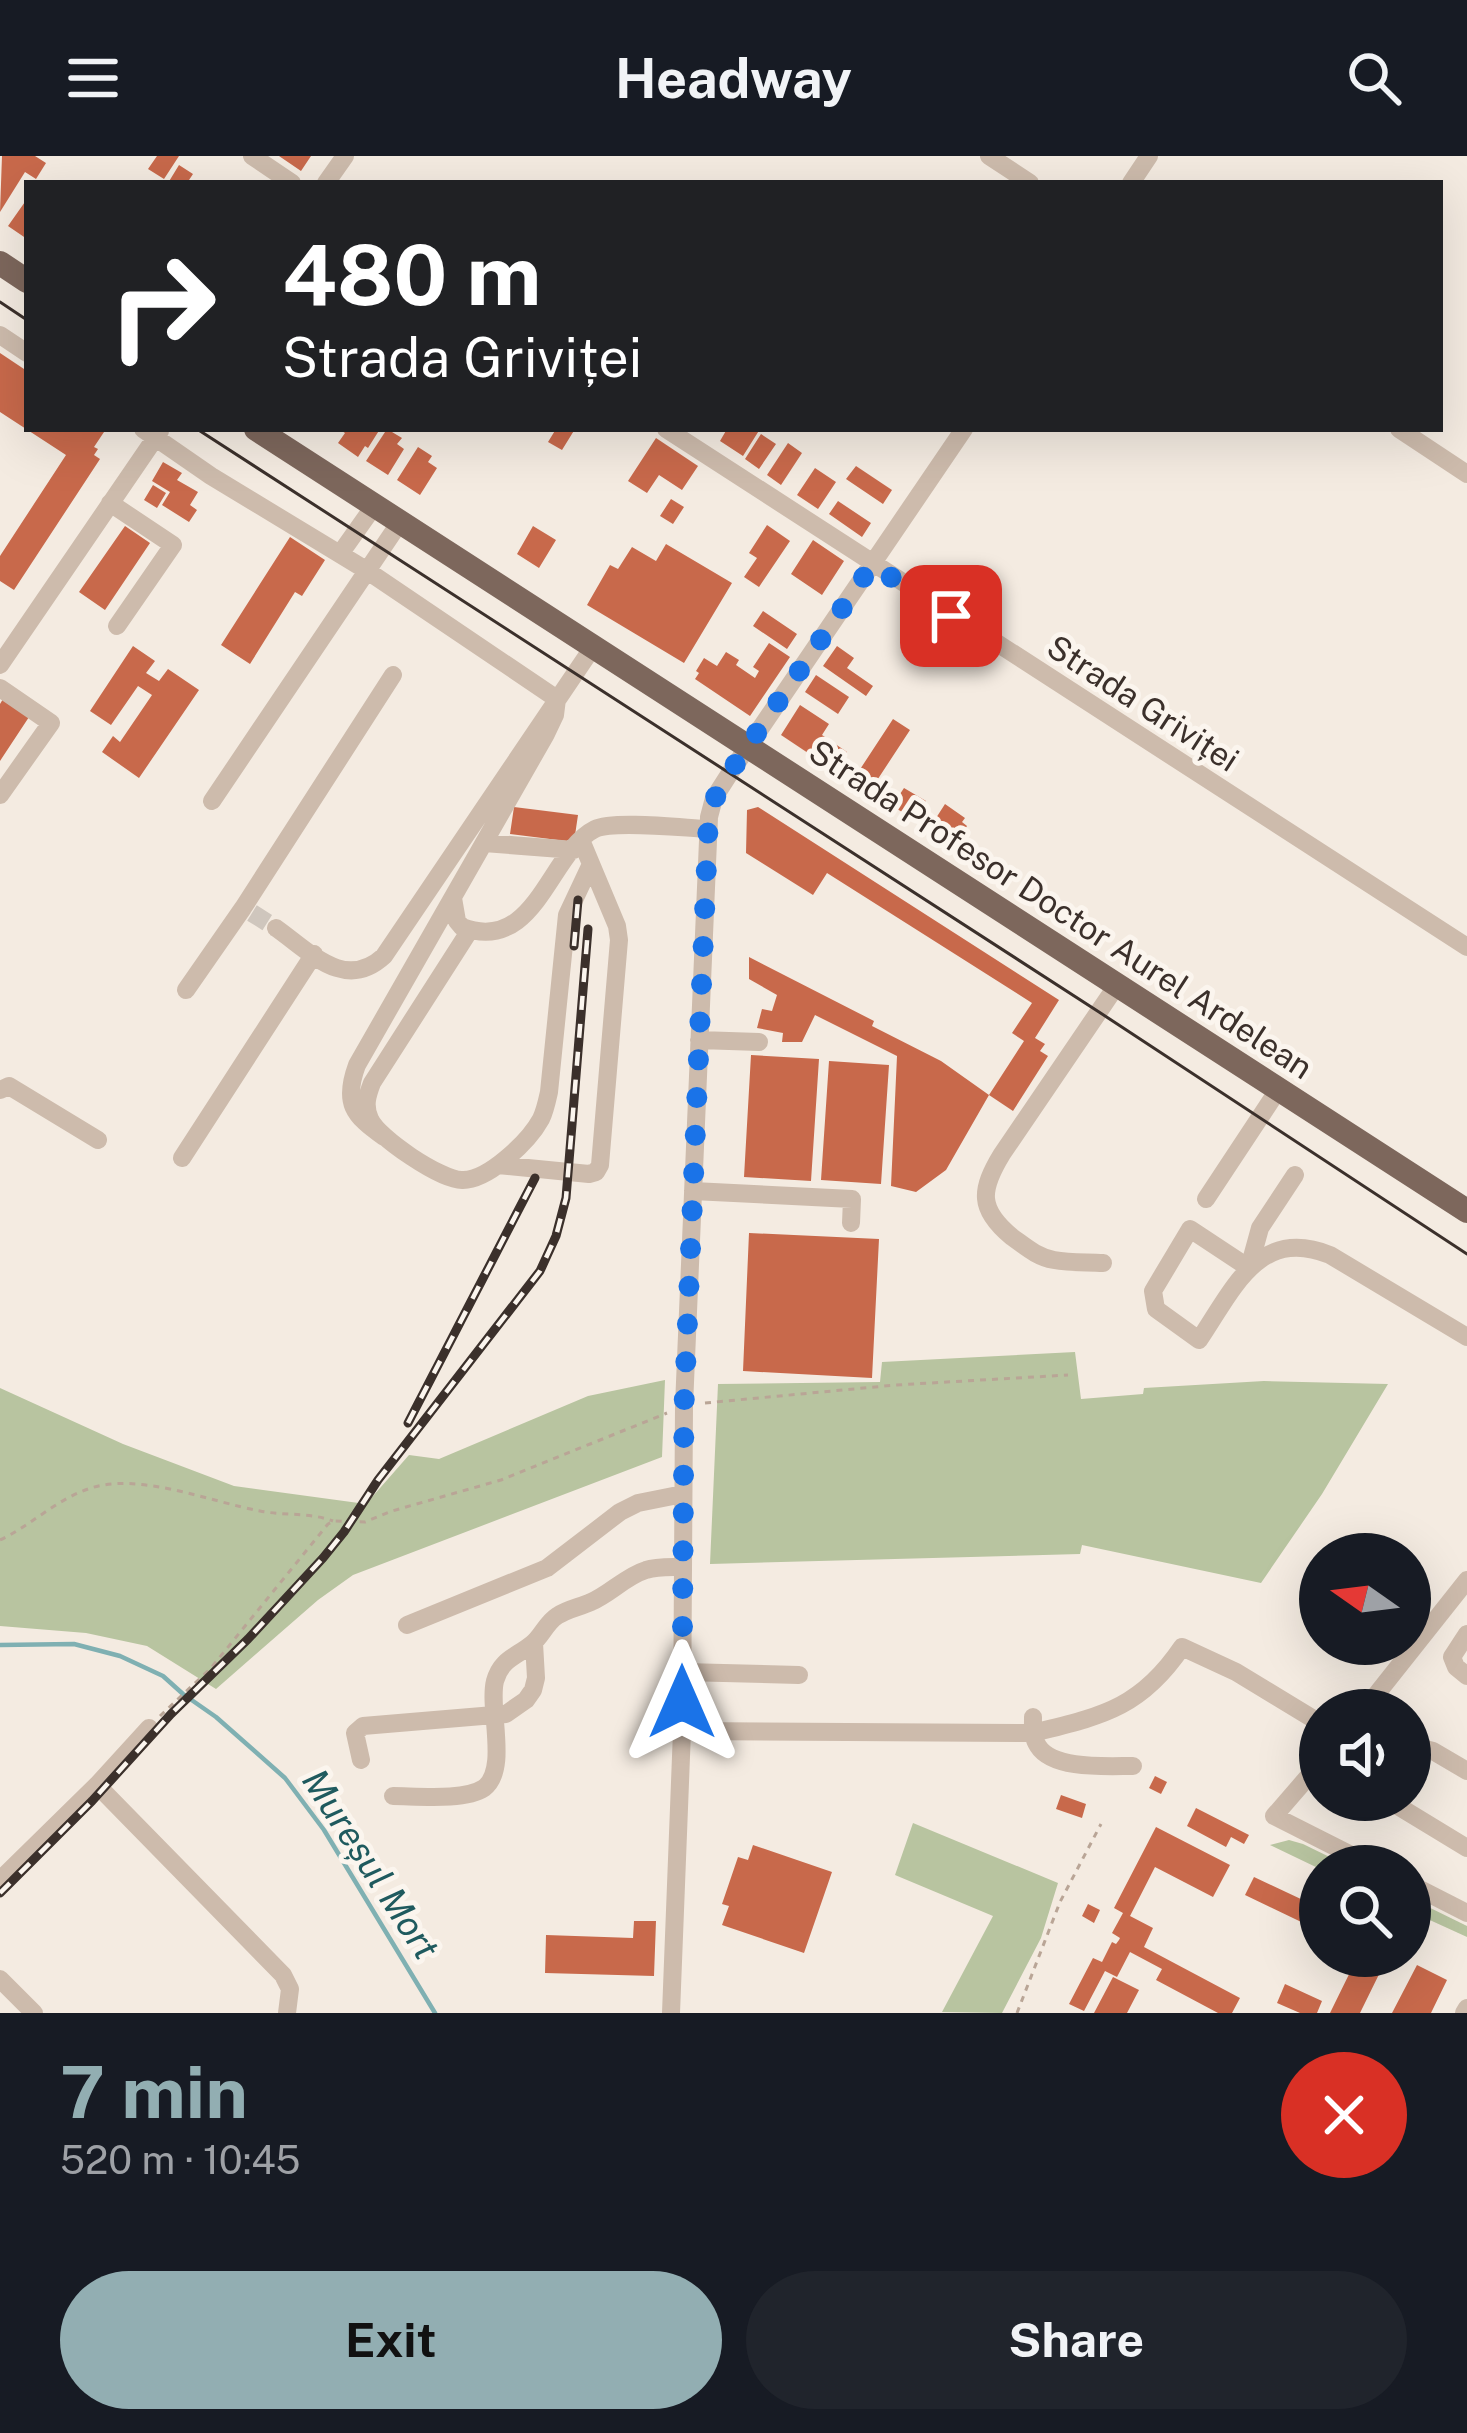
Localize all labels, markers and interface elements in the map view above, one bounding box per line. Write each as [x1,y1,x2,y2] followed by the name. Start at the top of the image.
[60,45,126,111] icon: menu
[1341,45,1407,111] icon: search
[615,47,852,110] text: Headway
[282,225,542,324] text: 480 m
[84,228,240,384] icon: right
[282,326,642,389] text: Strada Griviței
[900,565,1002,667] pin
[918,583,984,649] icon: arrive
[1040,627,1246,779] street label: Strada Griviței
[802,732,1320,1086] street label: Strada Profesor Doctor Aurel Ardelean
[1299,1533,1431,1665] north arrow
[1299,1533,1431,1977] map controls
[619,1639,745,1765] position arrow
[1299,1689,1431,1821] button: sound
[294,1761,448,1967] water label: Mureșul Mort
[1299,1845,1431,1977] button: search
[60,2050,248,2134] text: 7 min
[1281,2052,1407,2178] button: close
[60,2137,300,2183] text: 520 m · 10:45
[60,2271,722,2409] button: Exit
[746,2271,1407,2409] button: Share

